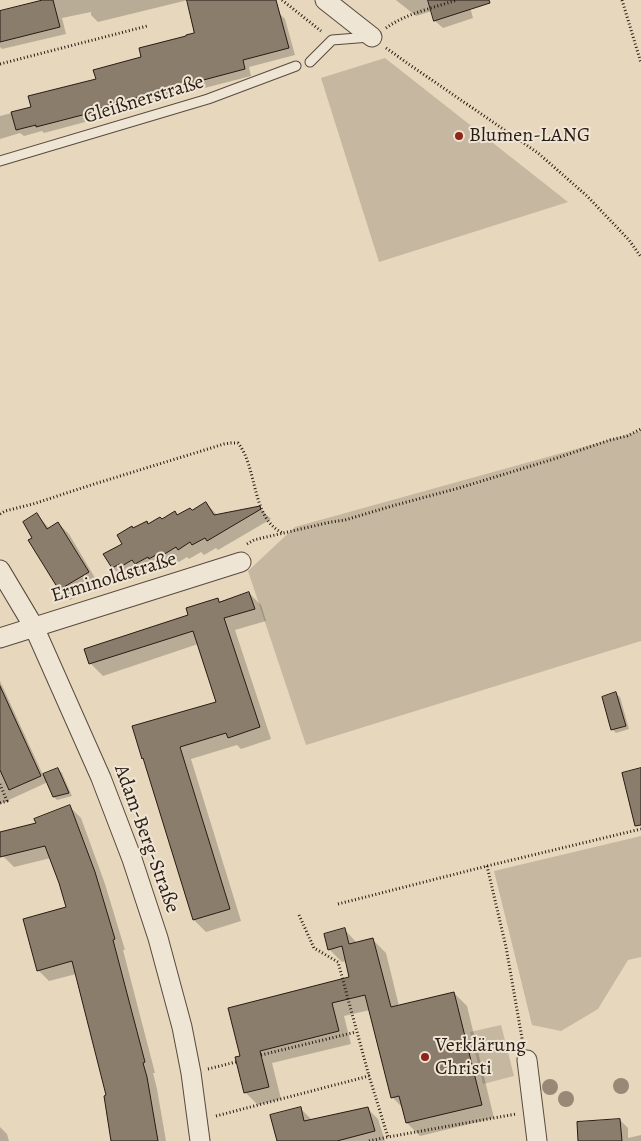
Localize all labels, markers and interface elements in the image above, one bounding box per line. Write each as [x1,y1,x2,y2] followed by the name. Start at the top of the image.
[81,70,207,130] street label: Gleißnerstraße
[469,124,590,148] place label: Blumen-LANG
[453,130,465,142] marker: Blumen-LANG
[48,548,180,608] street label: Erminoldstraße
[108,762,184,916] street label: Adam-Berg-Straße
[435,1034,526,1081] place label: Verklärung Christi
[419,1051,431,1063] marker: Verklärung Christi

